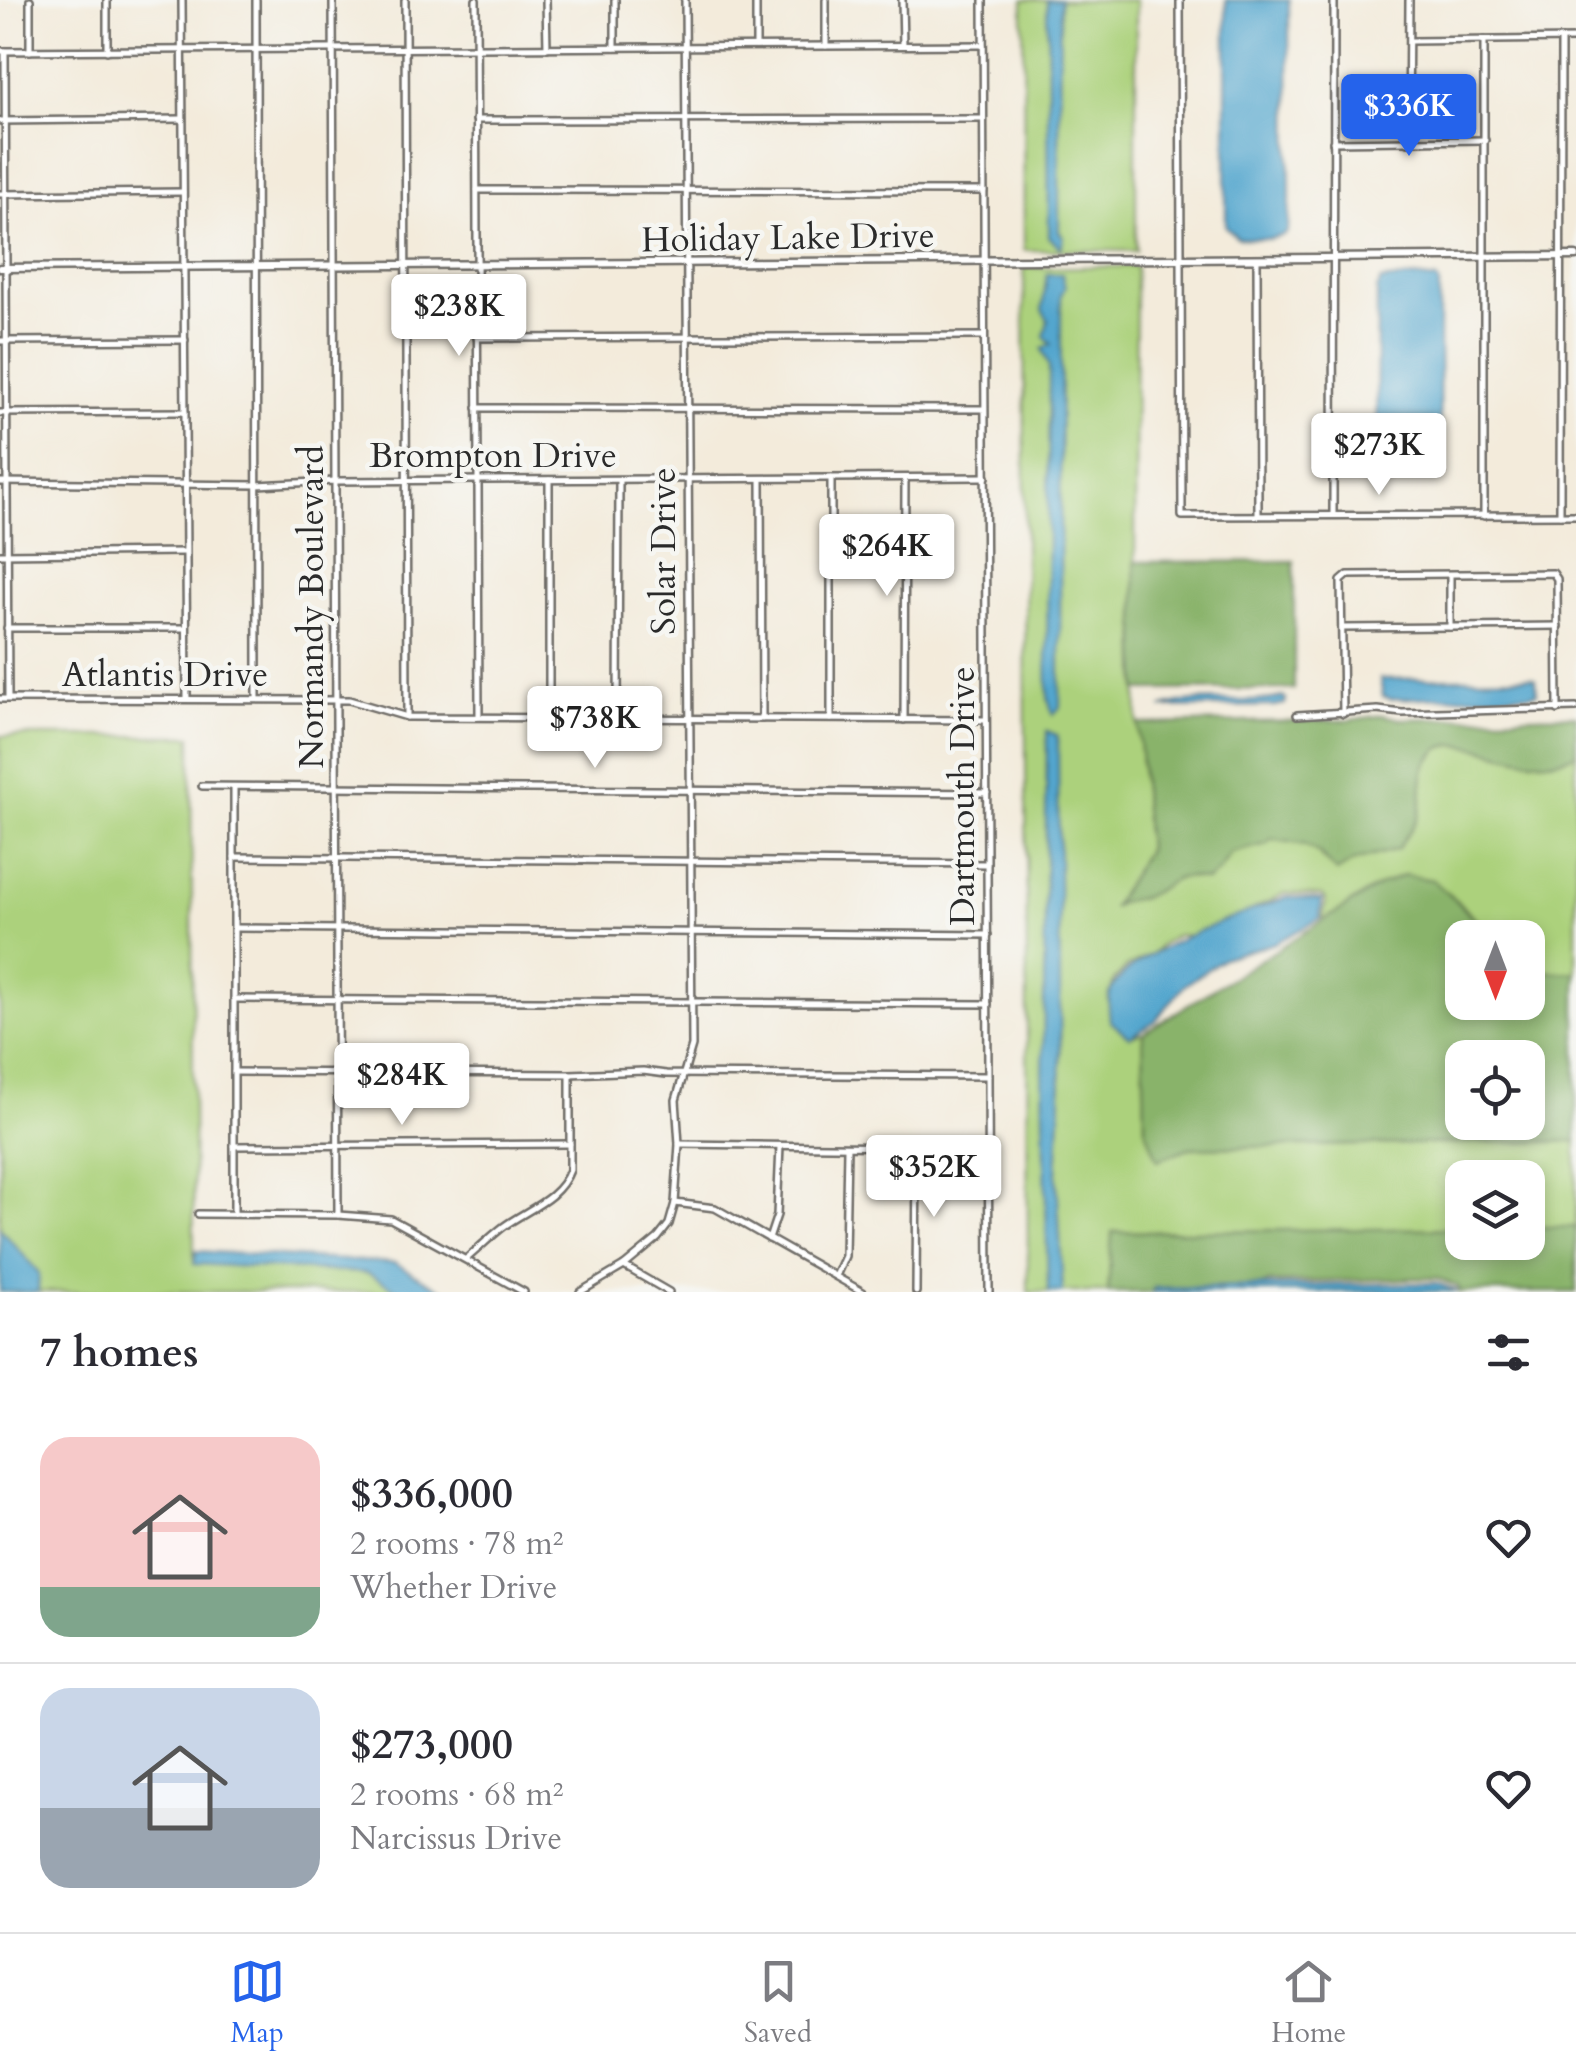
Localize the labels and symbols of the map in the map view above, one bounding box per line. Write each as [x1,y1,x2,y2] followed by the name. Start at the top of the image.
[1339,74,1479,159] pin: $336K
[641,211,935,265] street label: Holiday Lake Drive
[389,274,529,359] pin: $238K
[1309,413,1449,498] pin: $273K
[369,432,617,480] street label: Brompton Drive
[288,445,336,769] street label: Normandy Boulevard
[640,467,688,635] street label: Solar Drive
[817,514,957,599] pin: $264K
[62,651,268,699] street label: Atlantis Drive
[939,666,987,926] street label: Dartmouth Drive
[525,686,665,771] pin: $738K
[1445,920,1545,1020] north arrow
[332,1043,472,1128] pin: $284K
[864,1135,1004,1220] pin: $352K

